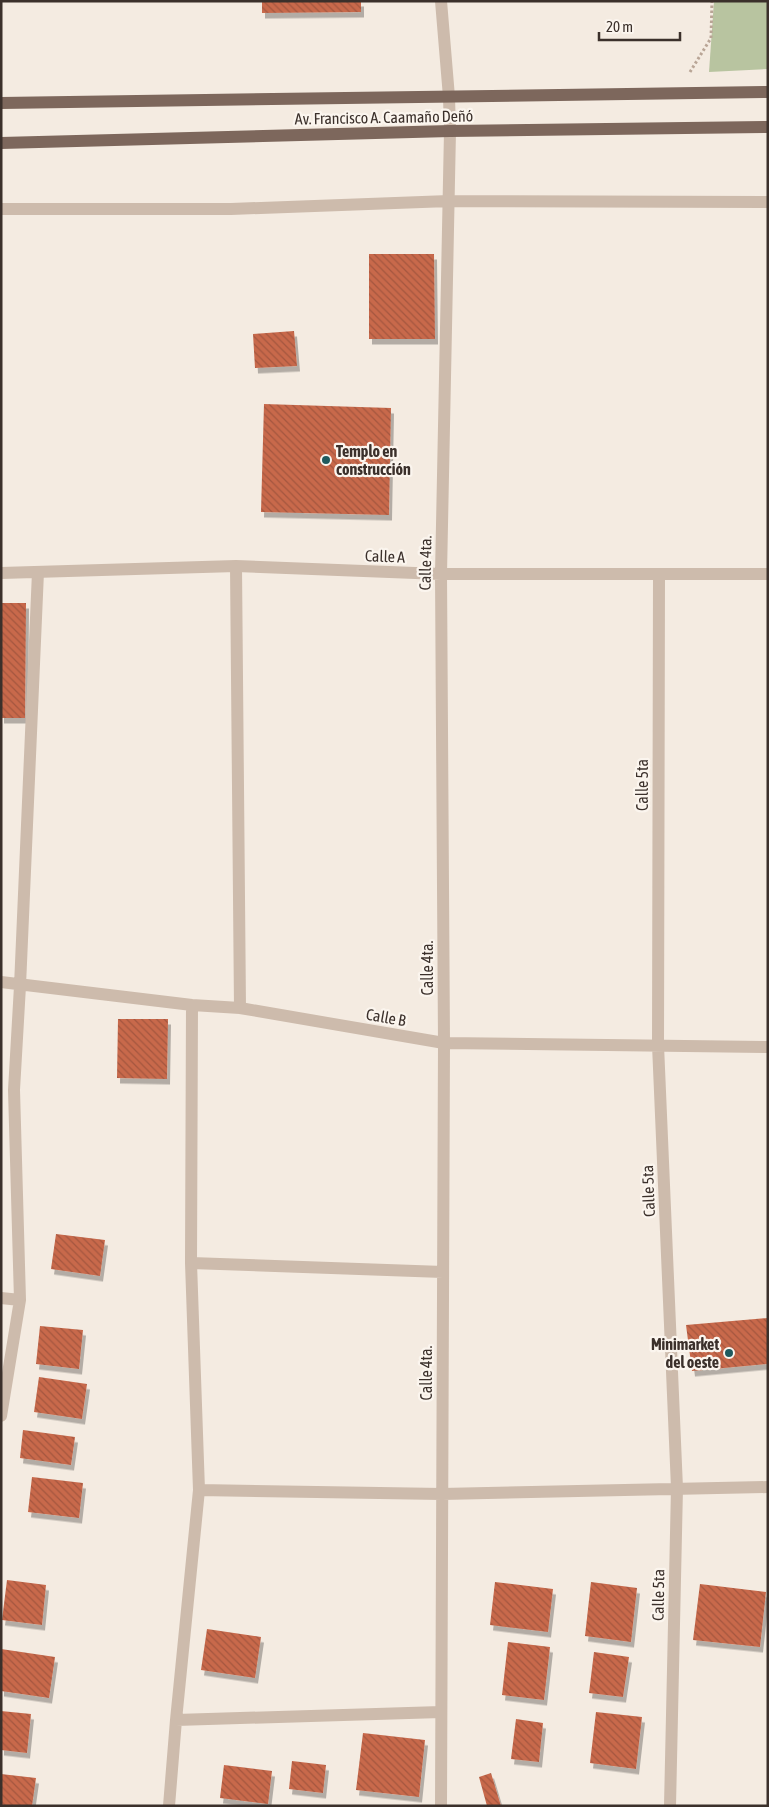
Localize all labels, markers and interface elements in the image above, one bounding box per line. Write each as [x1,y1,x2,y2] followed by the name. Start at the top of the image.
[599,10,680,42] scale bar
[606,18,633,35] text: 20 m
[295,106,473,128] street label: Av. Francisco A. Caamaño Deñó
[336,442,411,478] place label: Templo en construcción
[320,454,332,466] marker: Templo en construcción
[416,535,434,591] street label: Calle 4ta.
[365,546,406,566] street label: Calle A
[633,759,651,811] street label: Calle 5ta
[418,940,436,995] street label: Calle 4ta.
[365,1005,408,1029] street label: Calle B
[638,1165,658,1217] street label: Calle 5ta
[651,1335,719,1371] place label: Minimarket del oeste
[417,1345,435,1400] street label: Calle 4ta.
[723,1347,735,1359] marker: Minimarket del oeste
[649,1569,667,1621] street label: Calle 5ta

